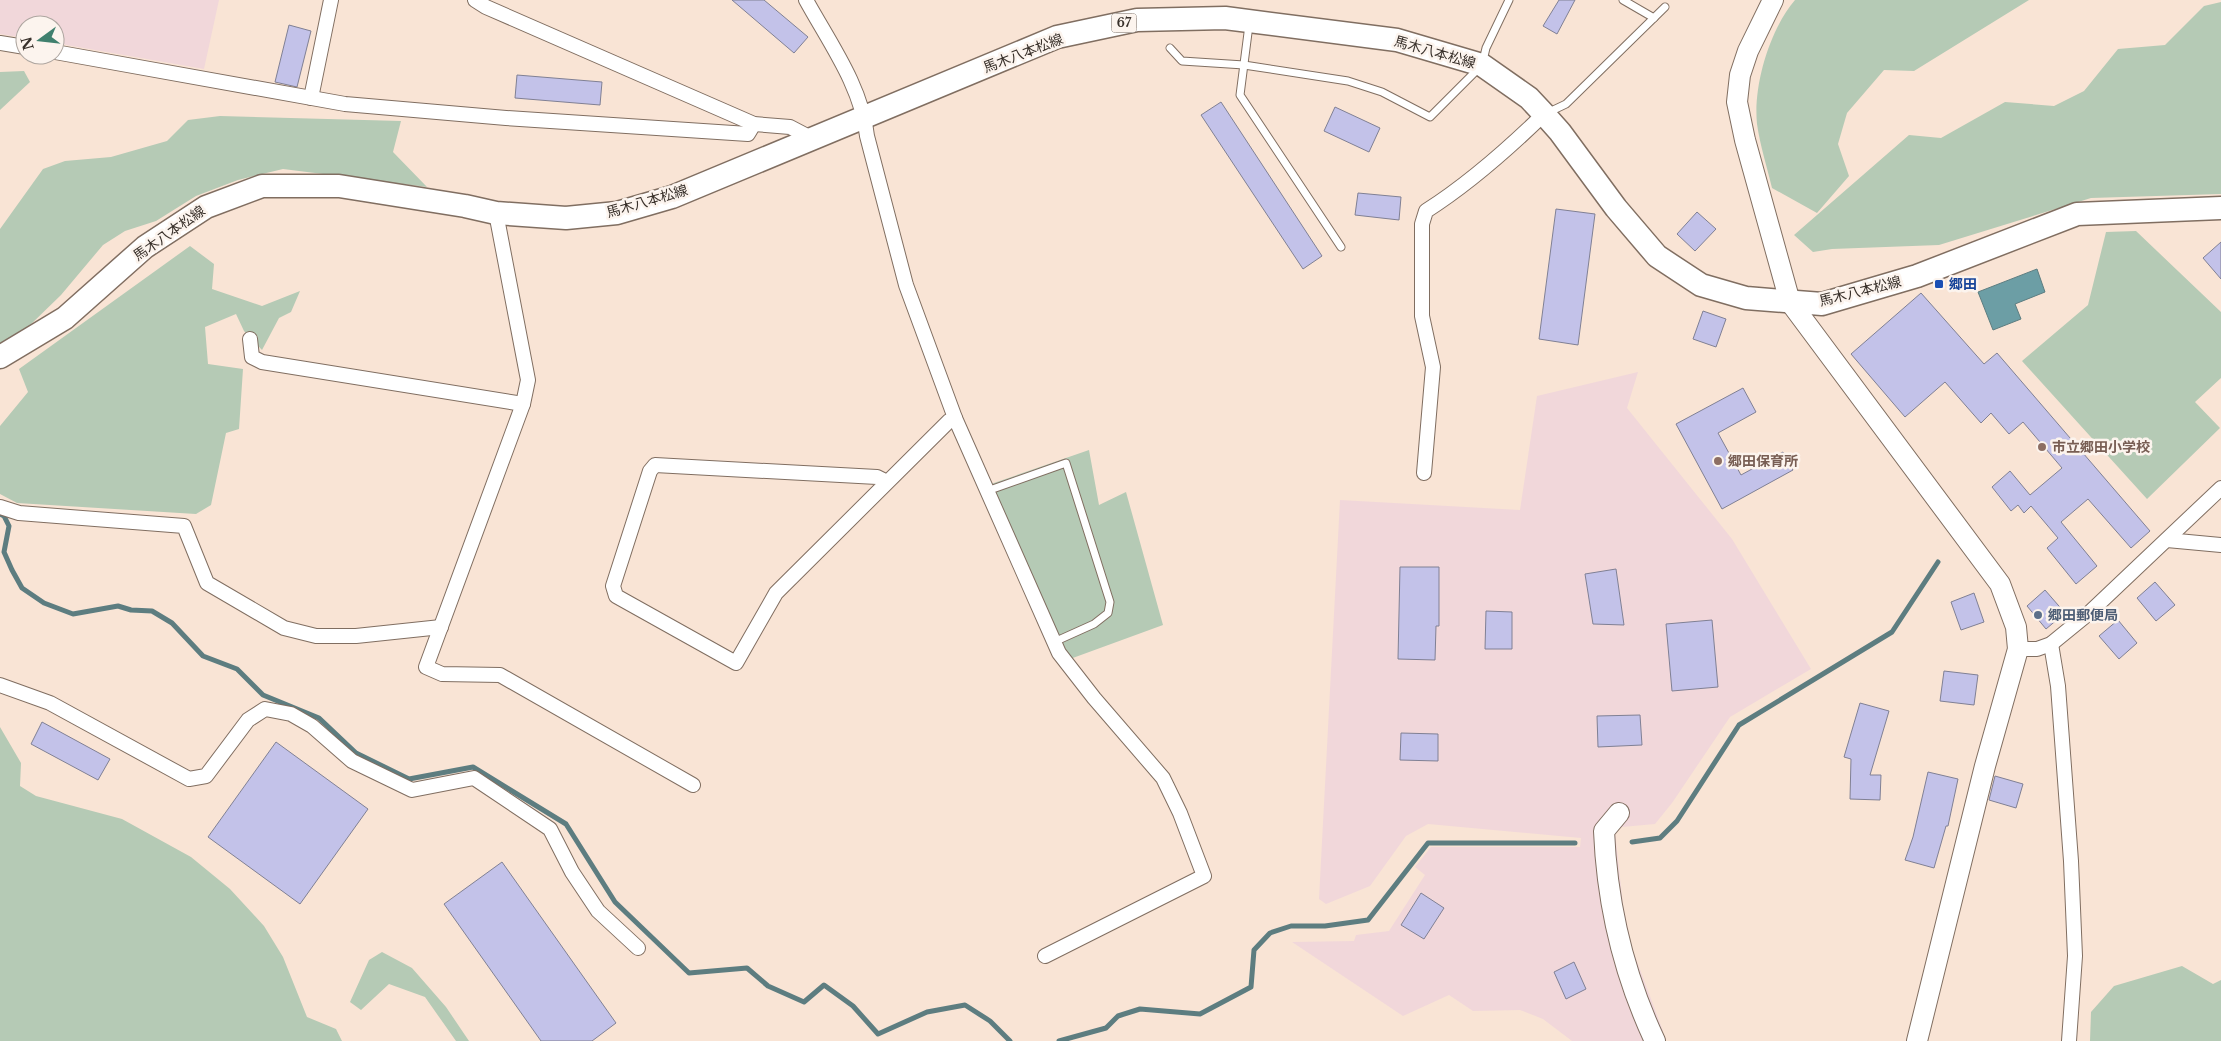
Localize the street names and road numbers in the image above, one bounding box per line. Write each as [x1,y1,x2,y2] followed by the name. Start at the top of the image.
[1112,13,1136,32] road number: 67
[981,30,1065,76] street label: 馬木八本松線
[1392,32,1478,72] street label: 馬木八本松線
[604,181,690,221] street label: 馬木八本松線
[129,202,209,264] street label: 馬木八本松線
[1817,272,1903,310] street label: 馬木八本松線

